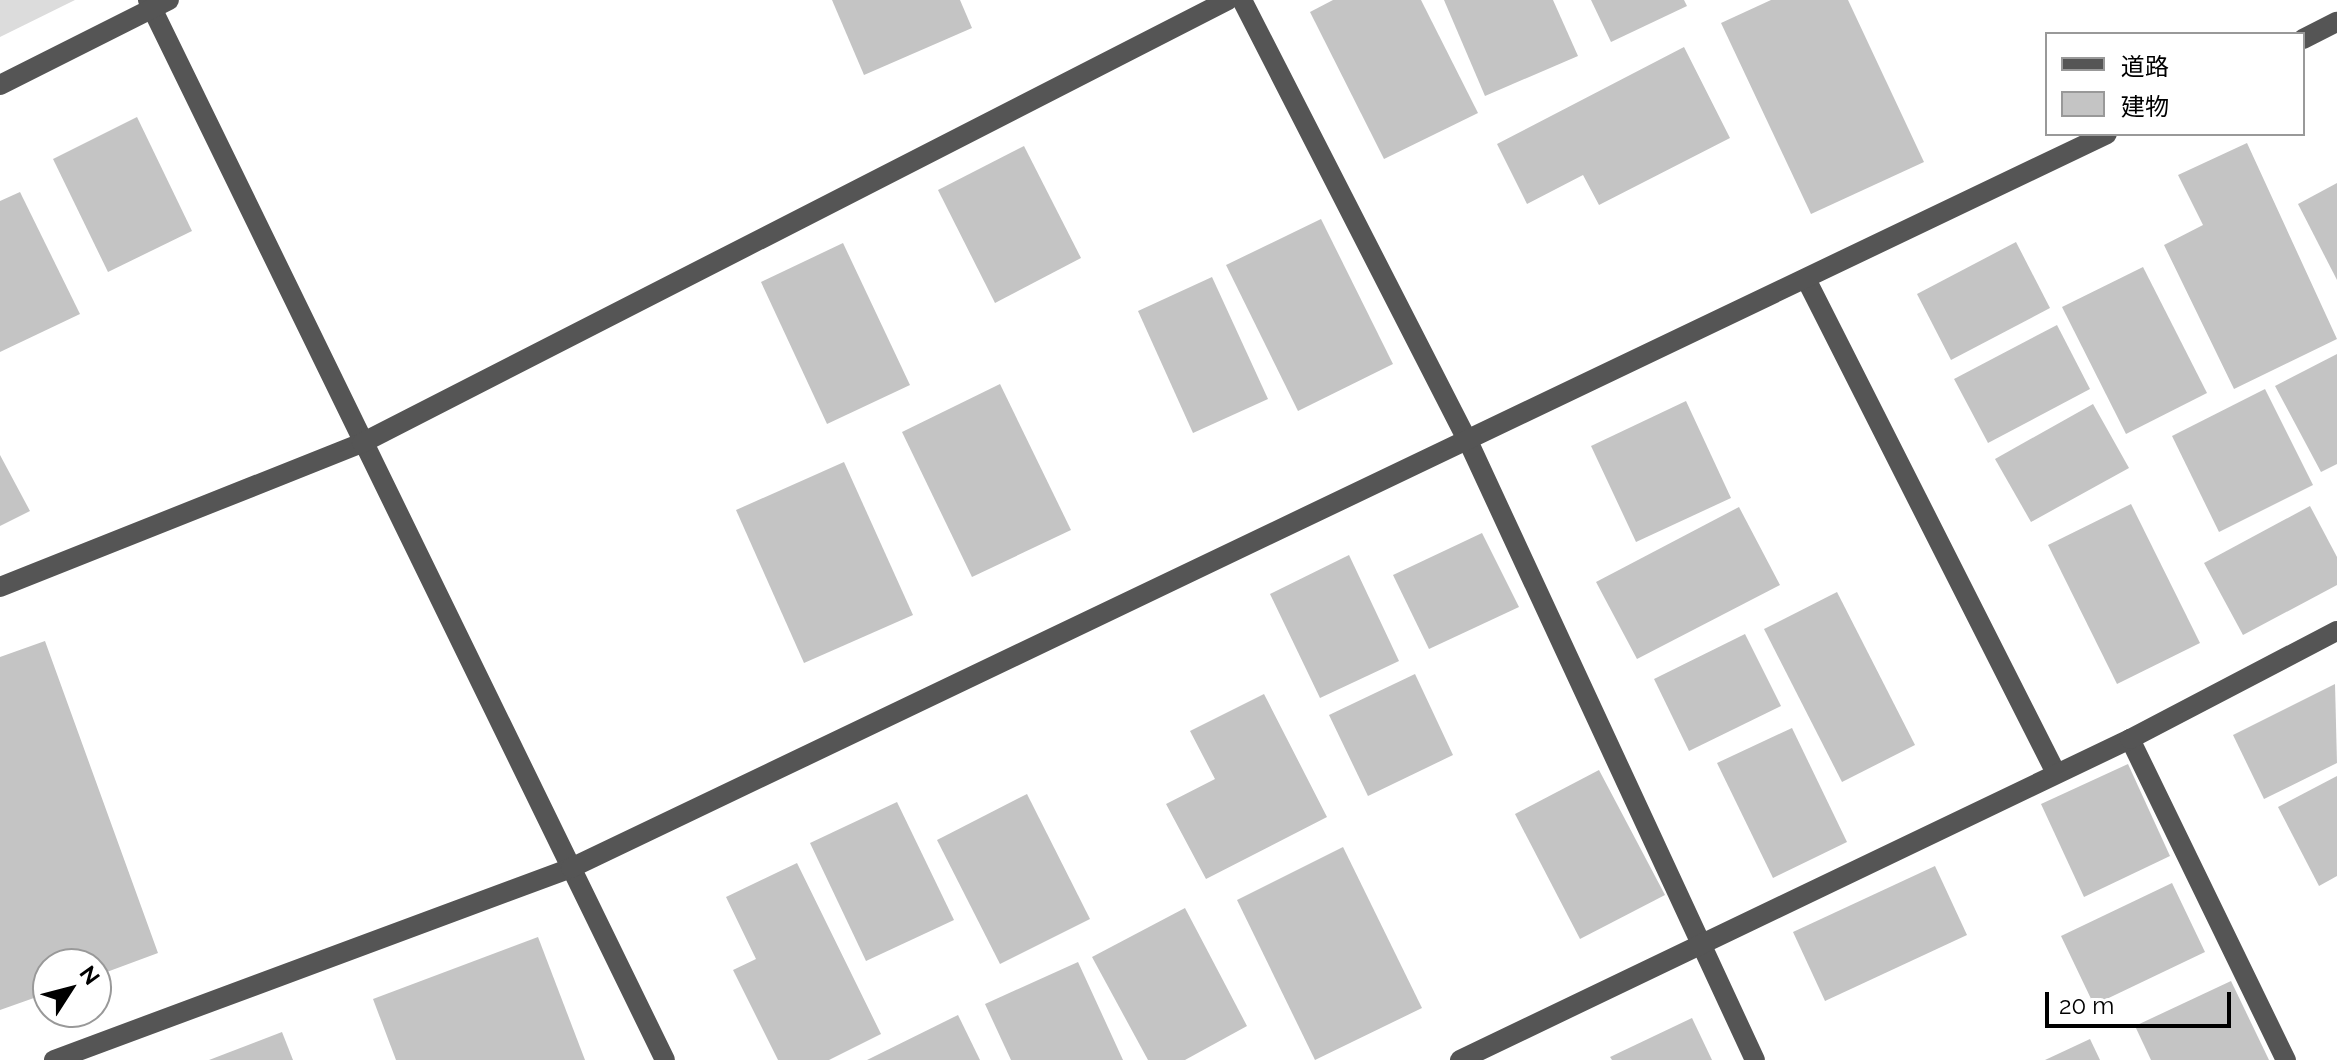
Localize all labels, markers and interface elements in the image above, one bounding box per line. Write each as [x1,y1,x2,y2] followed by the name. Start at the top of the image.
[2045,32,2305,136] legend
[2121,52,2169,81] text: 道路
[2121,92,2169,121] text: 建物
[32,948,112,1028] north arrow
[74,961,105,989] text: N
[2049,976,2235,1026] scale bar
[2059,991,2114,1020] text: 20 m

